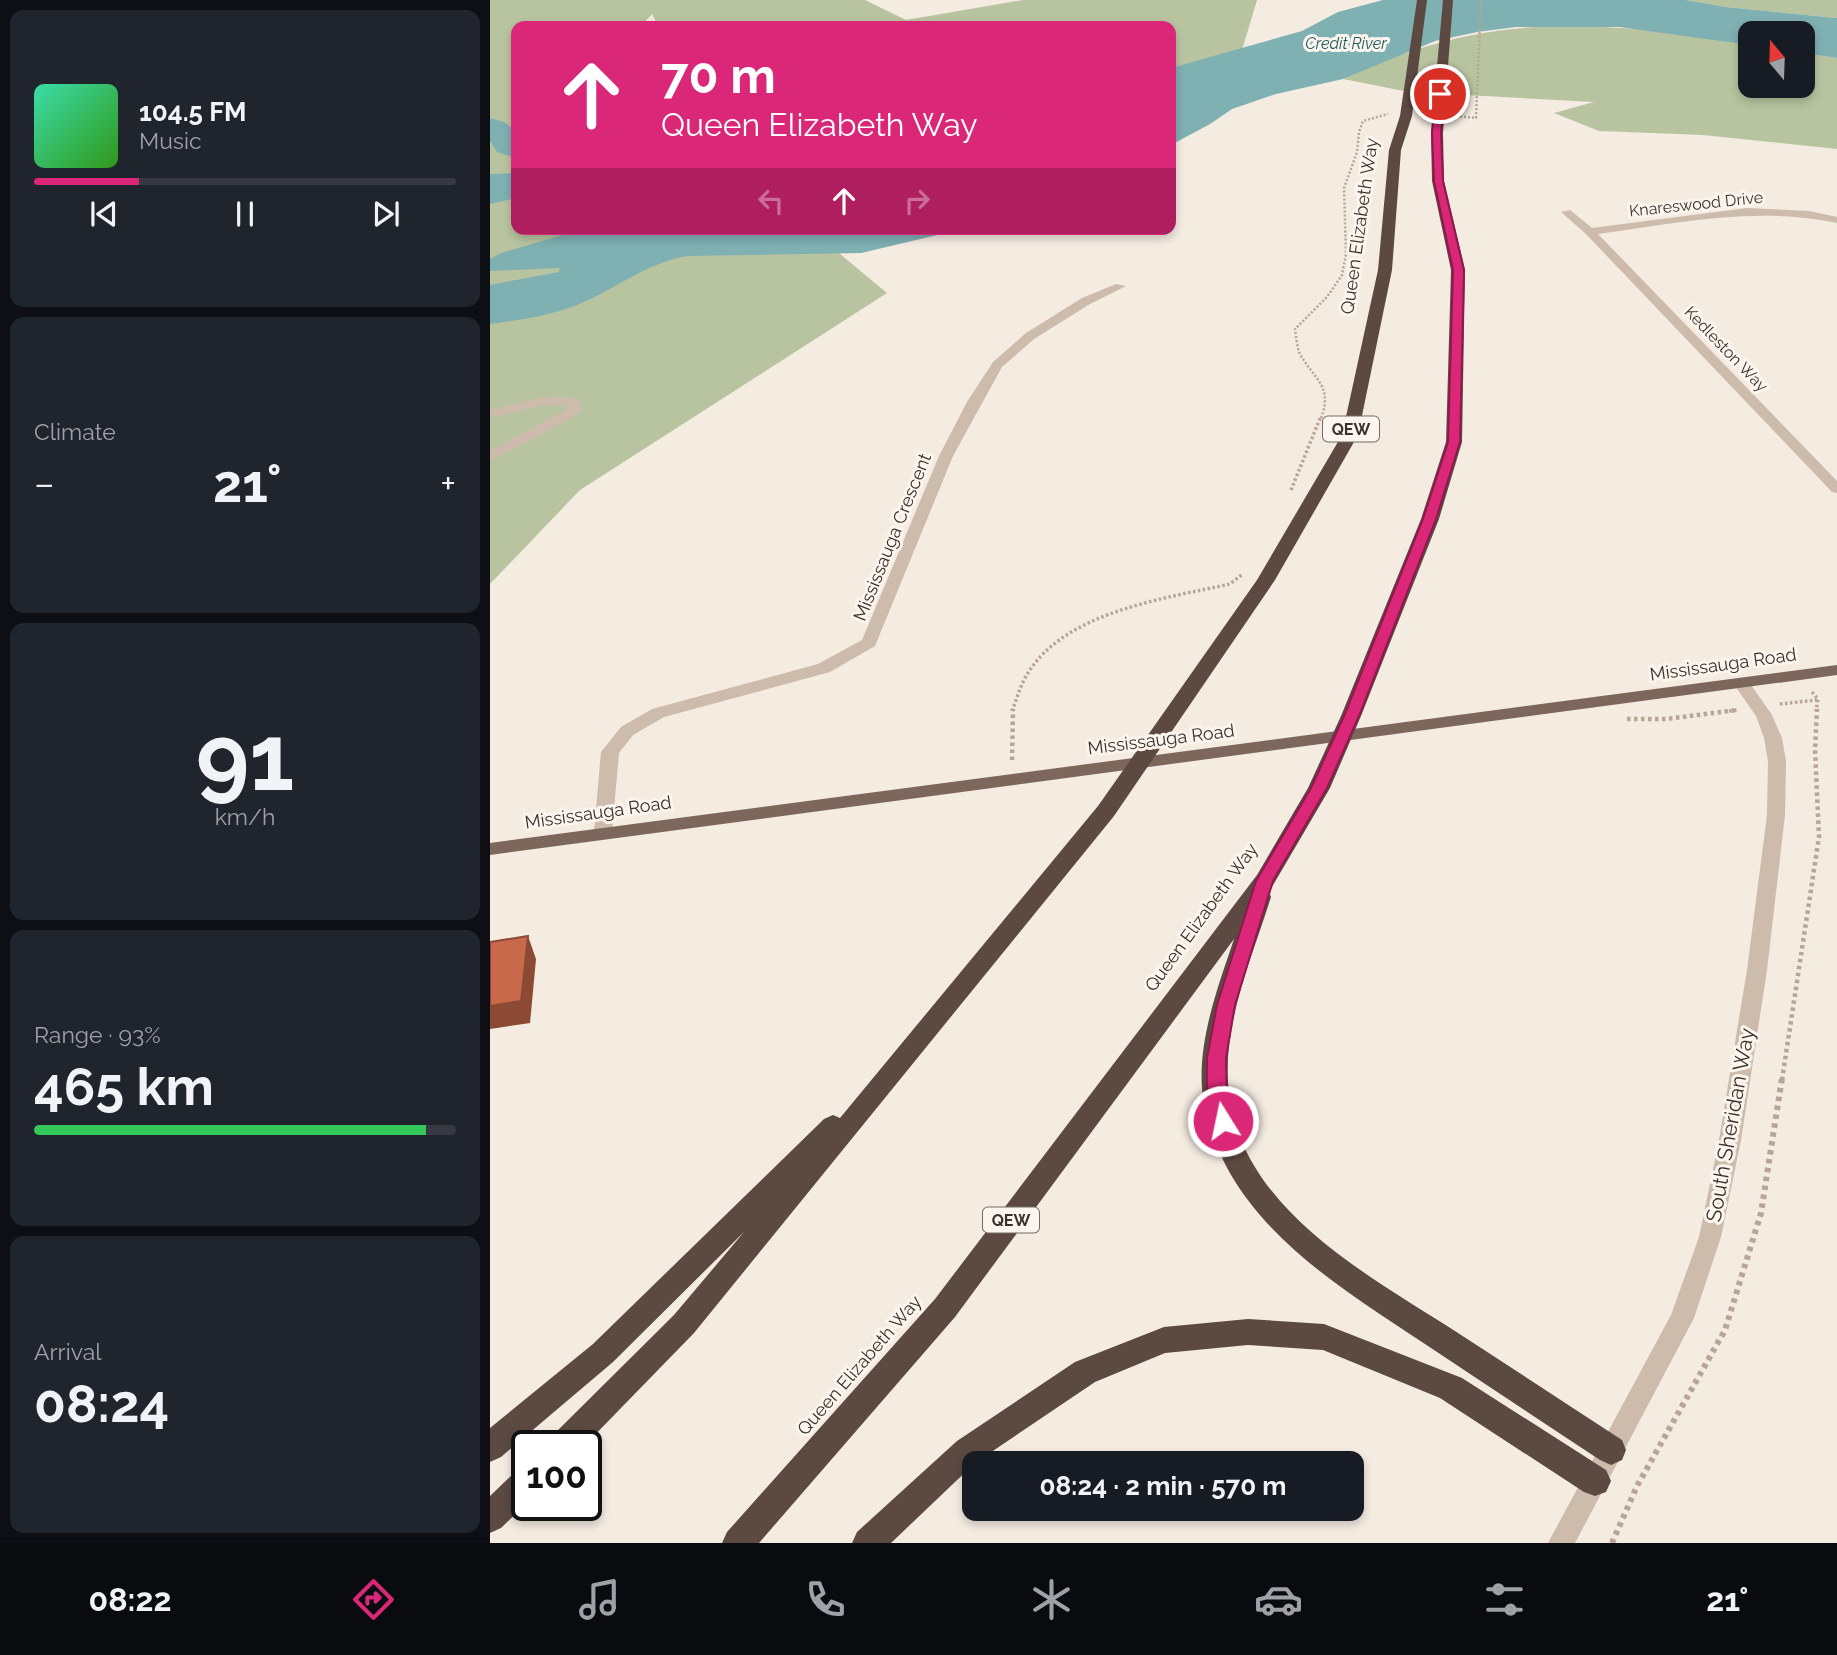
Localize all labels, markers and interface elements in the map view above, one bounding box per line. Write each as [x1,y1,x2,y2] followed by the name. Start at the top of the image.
[1738,21,1815,98] north arrow
[1738,21,1815,98] map controls
[1305,34,1387,53] water label: Credit River
[661,47,776,104] text: 70 m
[546,49,637,140] icon: ahead
[1410,64,1470,124] pin
[1421,75,1459,113] icon: arrive
[139,97,247,127] text: 104.5 FM
[661,106,978,143] text: Queen Elizabeth Way
[139,127,202,154] text: Music
[1336,136,1382,316] street label: Queen Elizabeth Way
[752,182,790,220] icon: left
[825,182,863,220] icon: ahead
[898,182,936,220] icon: right
[1628,188,1764,220] street label: Knareswood Drive
[85,195,123,233] icon: previous
[226,195,264,233] icon: pause
[367,195,405,233] icon: next
[1681,302,1772,396] street label: Kedleston Way
[1323,416,1379,442] road number: QEW
[34,418,116,445] text: Climate
[849,450,935,624] street label: Mississauga Crescent
[213,453,282,514] text: 21°
[34,461,54,506] text: −
[440,461,456,506] text: +
[1648,643,1798,685] street label: Mississauga Road
[196,704,294,811] text: 91
[1086,720,1236,758] street label: Mississauga Road
[523,791,673,833] street label: Mississauga Road
[215,803,275,830] text: km/h
[1140,839,1262,995] street label: Queen Elizabeth Way
[34,1021,161,1048] text: Range · 93%
[1701,1026,1759,1224] street label: South Sheridan Way
[34,1056,214,1117] text: 465 km
[1186,1084,1260,1158] position arrow
[983,1208,1039,1232] road number: QEW
[793,1291,925,1439] street label: Queen Elizabeth Way
[34,1338,101,1365] text: Arrival
[34,1373,169,1434] text: 08:24
[511,1430,602,1521] speed limit sign: 100
[1039,1471,1287,1501] text: 08:24 · 2 min · 570 m
[349,1575,398,1624] icon: directions
[575,1575,624,1624] icon: music
[801,1575,850,1624] icon: phone
[1027,1575,1076,1624] icon: climate
[1254,1575,1303,1624] icon: car
[1480,1575,1529,1624] icon: filters
[89,1581,172,1618] text: 08:22
[1706,1581,1748,1618] text: 21°

